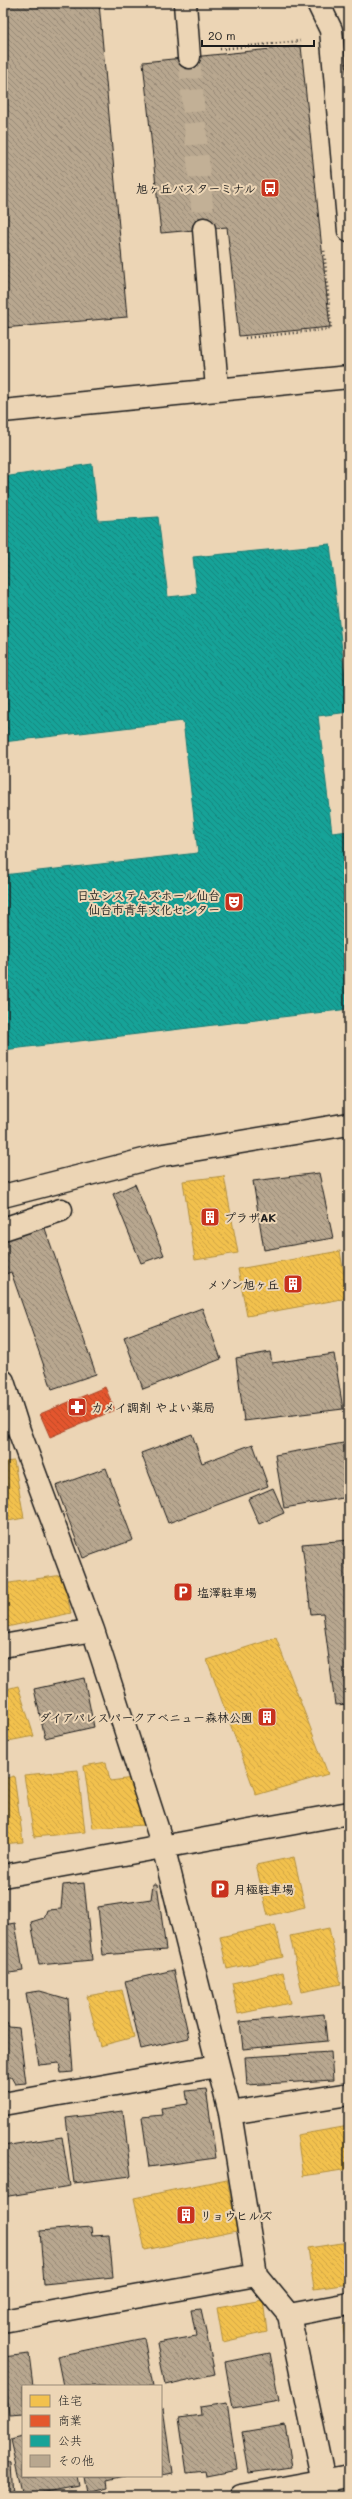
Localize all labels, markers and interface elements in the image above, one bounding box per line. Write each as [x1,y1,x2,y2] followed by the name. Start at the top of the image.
[202,22,314,48] scale bar
[208,27,236,43] text: 20 m
[259,177,281,199] bus stop icon: 旭ヶ丘バスターミナル
[136,180,256,196] place label: 旭ヶ丘バスターミナル
[77,887,220,917] place label: 日立システムズホール仙台 仙台市青年文化センター
[223,891,245,913] theatre icon: 日立システムズホール仙台 仙台市青年文化センター
[199,1206,221,1228] building icon: プラザAK
[224,1209,276,1225] place label: プラザAK
[282,1273,304,1295] building icon: メゾン旭ヶ丘
[207,1276,279,1292] place label: メゾン旭ヶ丘
[66,1396,88,1418] pharmacy icon: カメイ調剤 やよい薬局
[91,1399,215,1415] place label: カメイ調剤 やよい薬局
[172,1581,194,1603] parking icon: 塩澤駐車場
[197,1584,257,1600] place label: 塩澤駐車場
[256,1706,278,1728] building icon: ダイアパレスパークアベニュー森林公園
[39,1709,253,1725] place label: ダイアパレスパークアベニュー森林公園
[209,1878,231,1900] parking icon: 月極駐車場
[234,1881,294,1897] place label: 月極駐車場
[175,2204,197,2226] building icon: リョウヒルズ
[200,2207,272,2223] place label: リョウヒルズ
[22,2385,162,2477] legend
[58,2392,82,2408] text: 住宅
[58,2412,82,2428] text: 商業
[58,2432,82,2448] text: 公共
[58,2452,94,2468] text: その他

